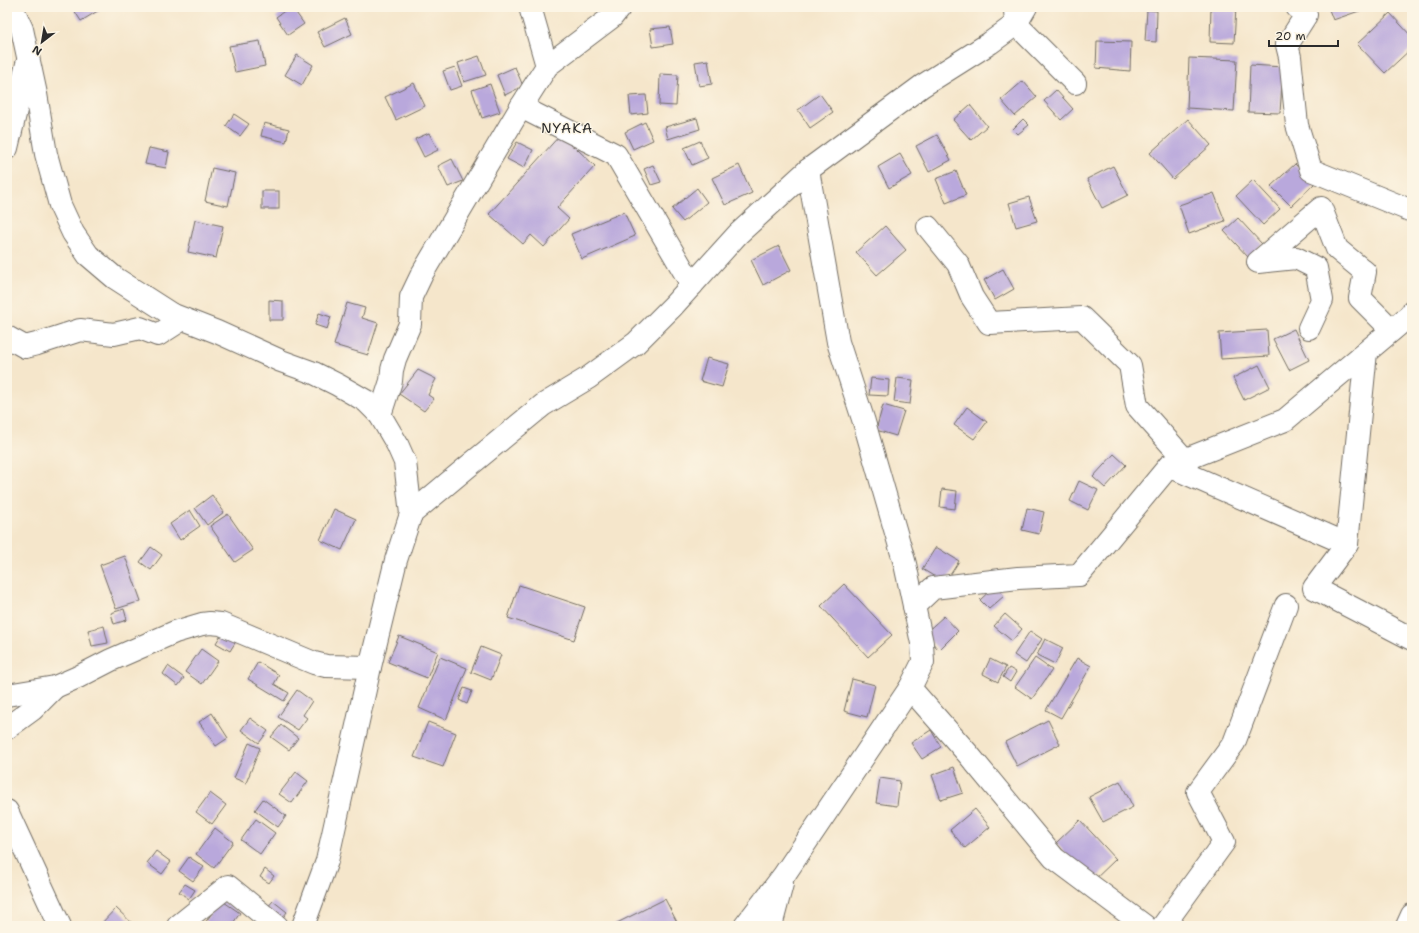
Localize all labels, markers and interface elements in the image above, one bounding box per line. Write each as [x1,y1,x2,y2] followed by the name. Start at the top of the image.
[22,22,62,62] north arrow
[1269,22,1338,48] scale bar
[1275,28,1306,44] text: 20 m
[29,41,45,59] text: N
[541,119,593,137] district label: NYAKA

